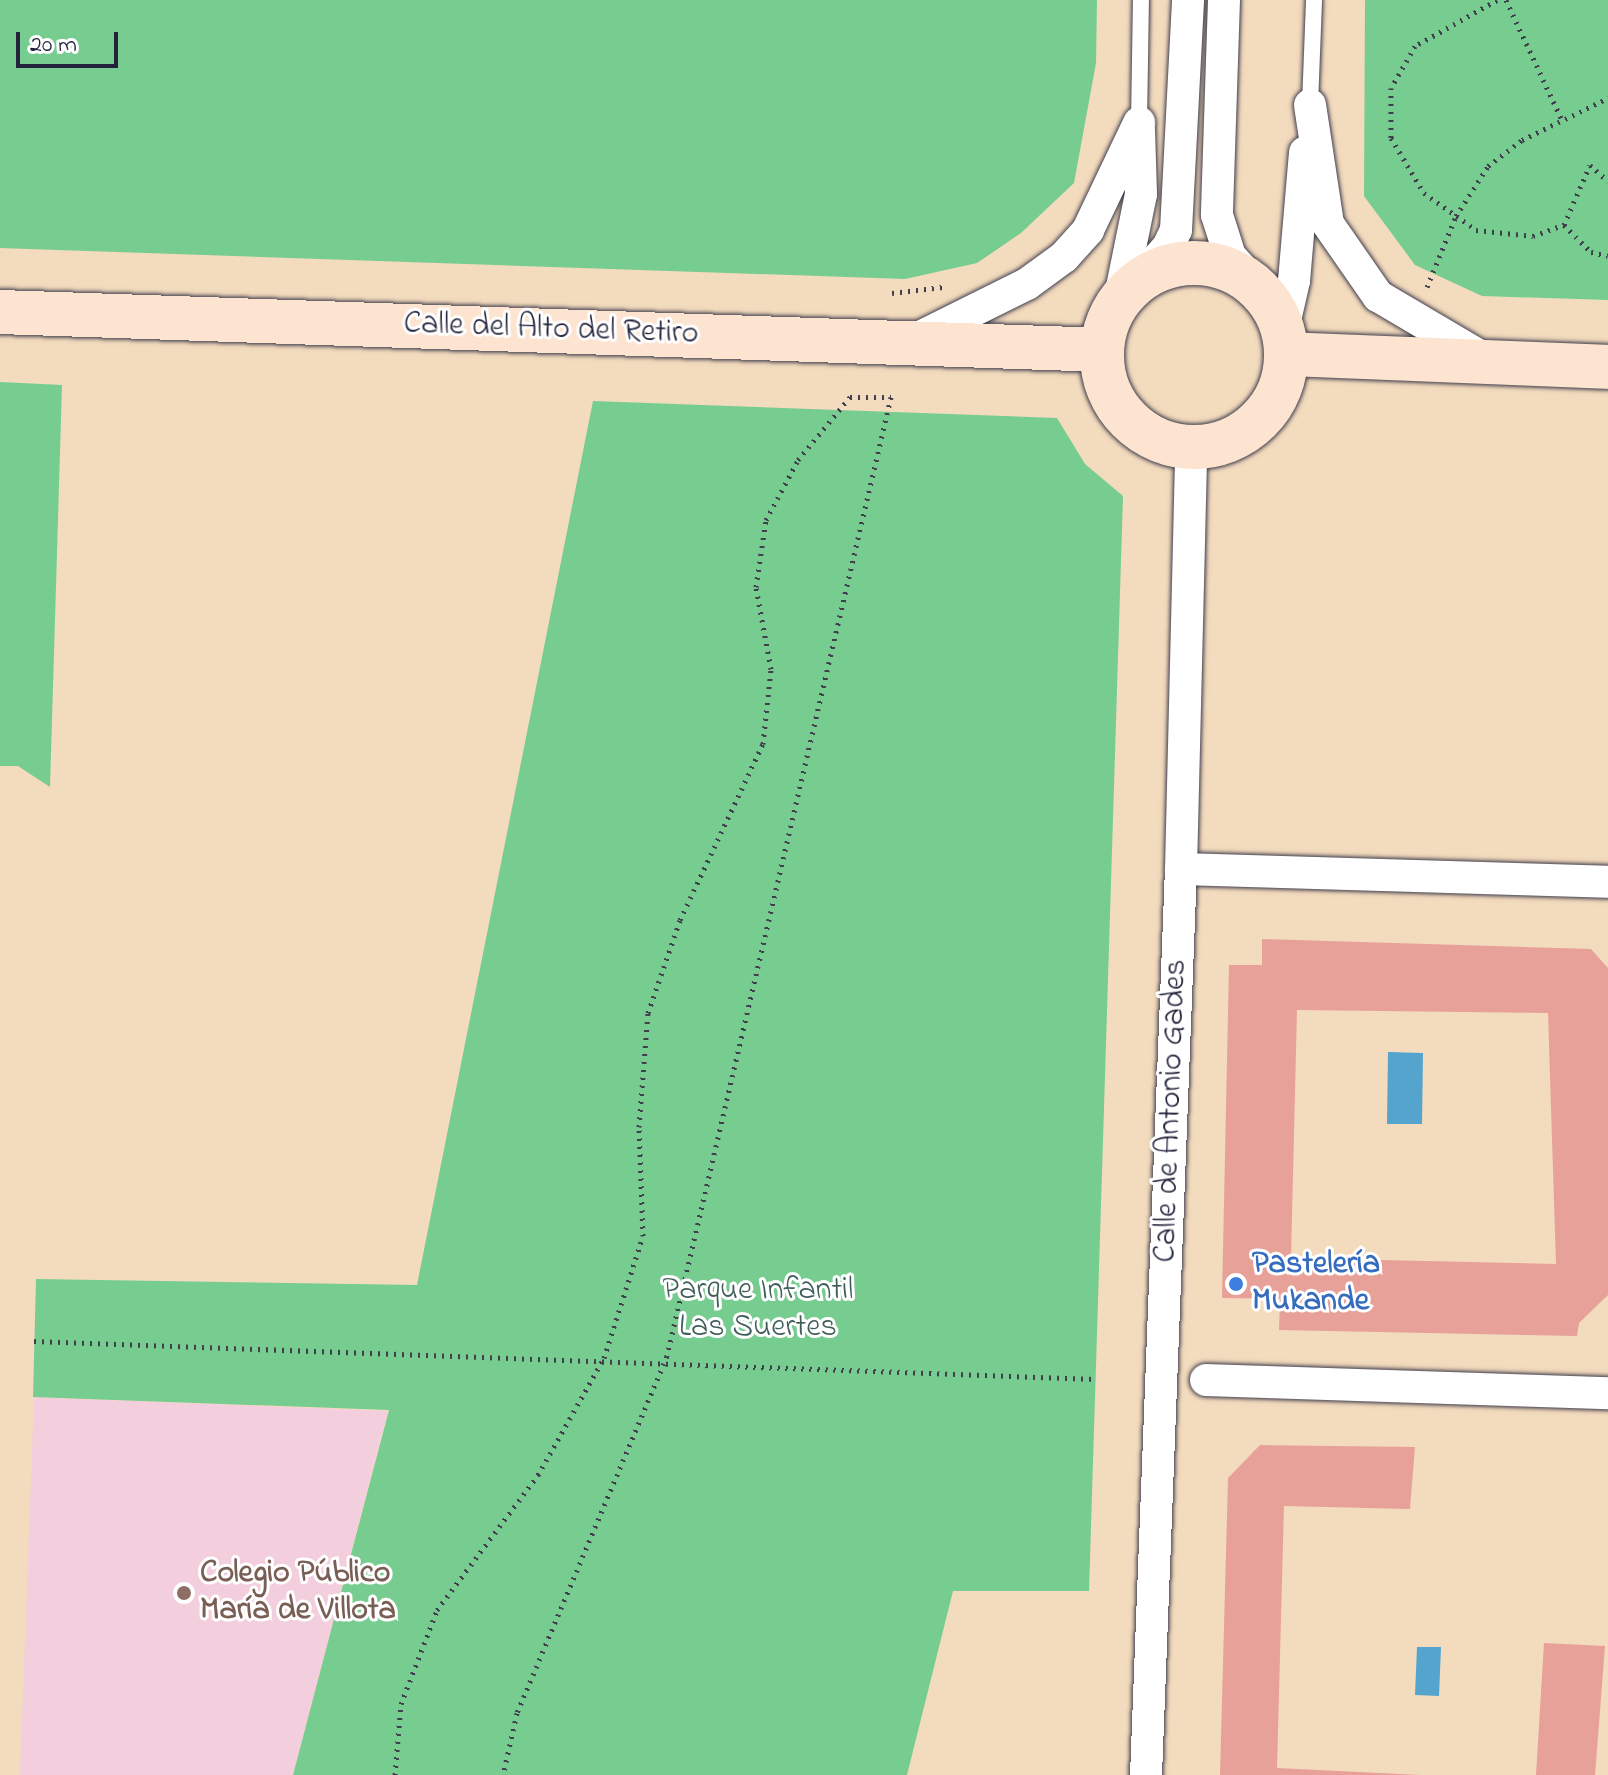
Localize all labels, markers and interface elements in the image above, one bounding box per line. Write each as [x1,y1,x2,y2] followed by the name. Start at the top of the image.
[20,16,122,66] scale bar
[30,28,77,63] text: 20 m
[403,306,699,354] street label: Calle del Alto del Retiro
[1148,959,1196,1263] street label: Calle de Antonio Gades
[1252,1247,1380,1322] place label: Pastelería Mukande
[663,1273,853,1348] park label: Parque Infantil Las Suertes
[1227,1275,1245,1293] marker: Pastelería Mukande
[200,1556,396,1631] place label: Colegio Público María de Villota
[175,1584,193,1602] marker: Colegio Público María de Villota

